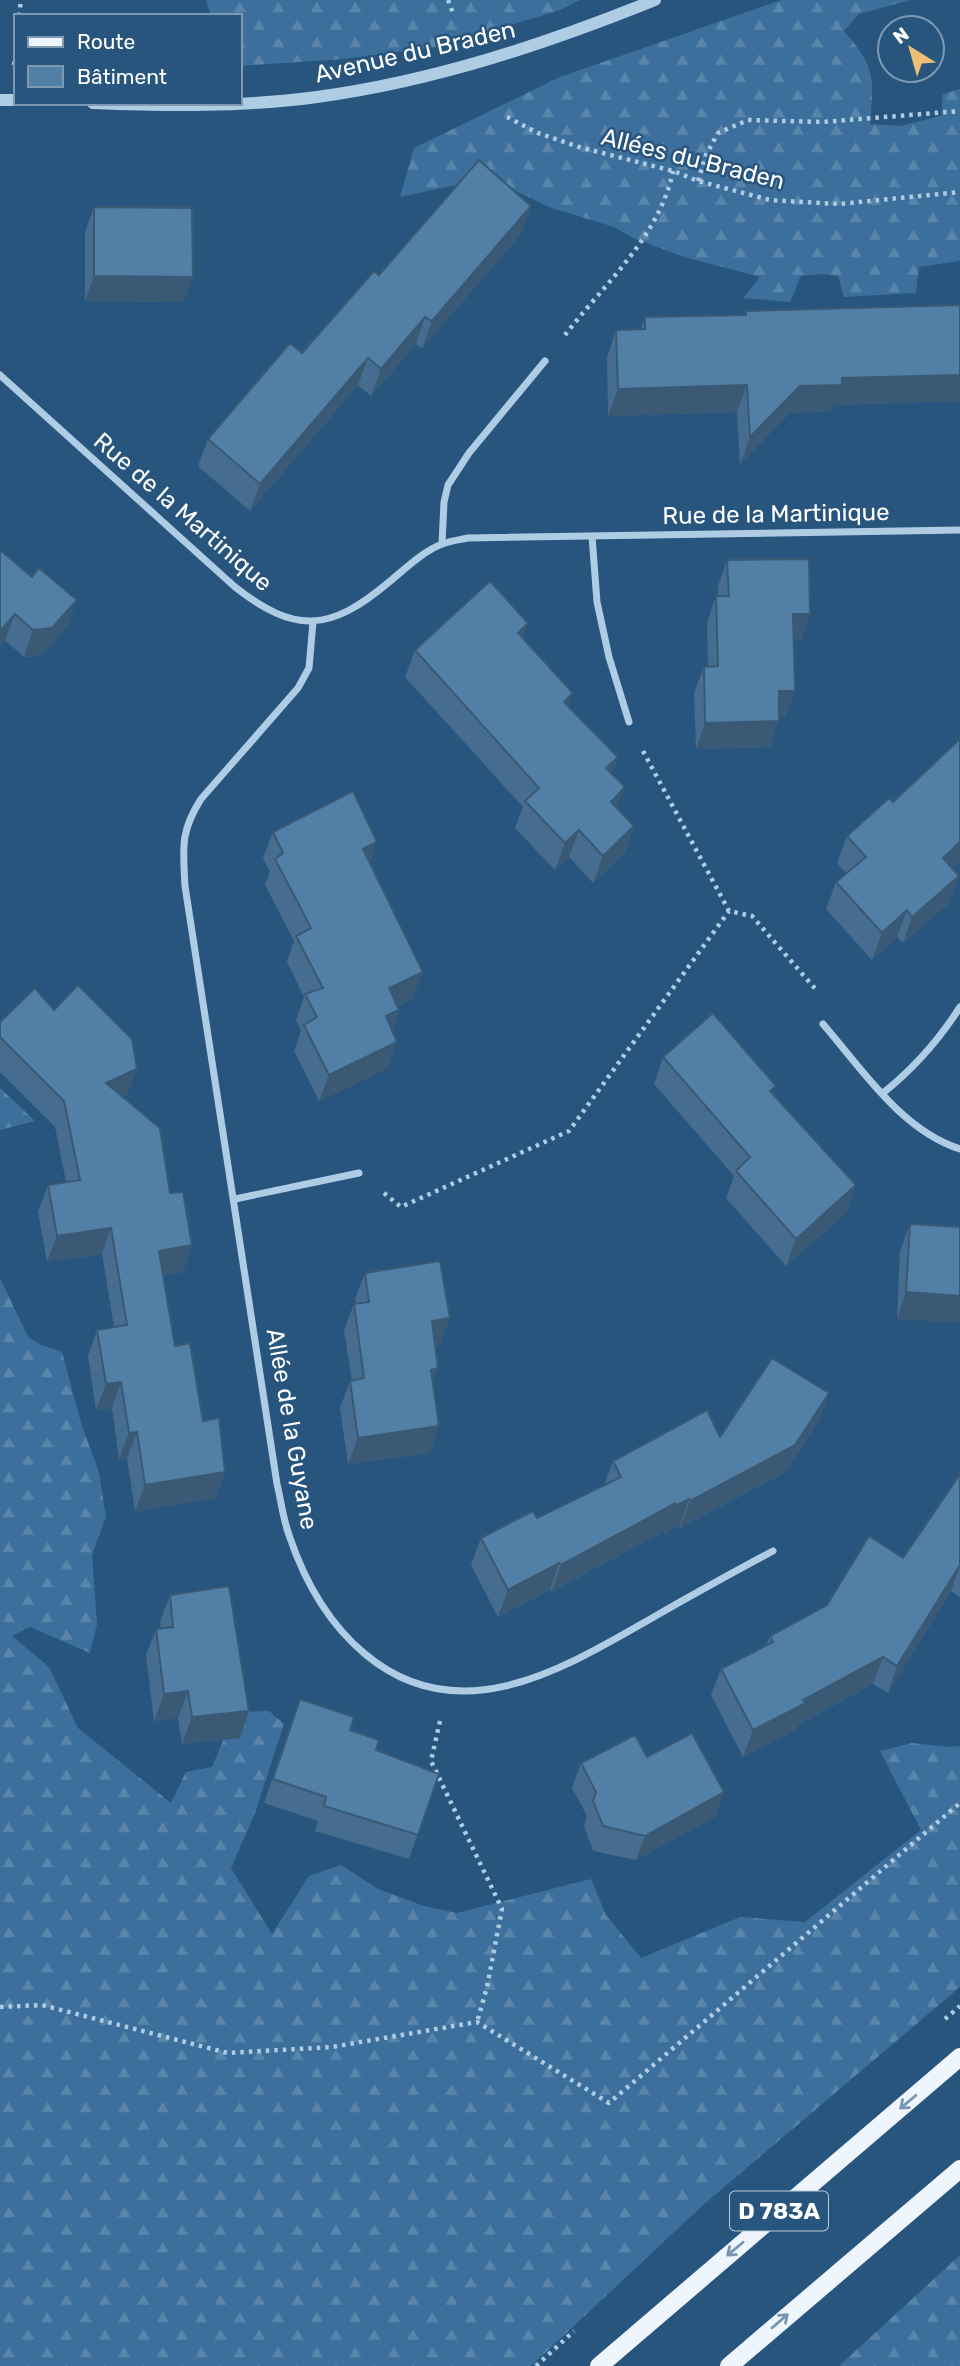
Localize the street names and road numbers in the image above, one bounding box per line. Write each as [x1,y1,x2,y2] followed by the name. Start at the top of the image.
[312,15,518,89] street label: Avenue du Braden
[598,123,788,195] street label: Allées du Braden
[88,427,278,597] street label: Rue de la Martinique
[662,498,890,530] street label: Rue de la Martinique
[261,1326,323,1532] street label: Allée de la Guyane
[730,2192,828,2230] road number: D 783A

